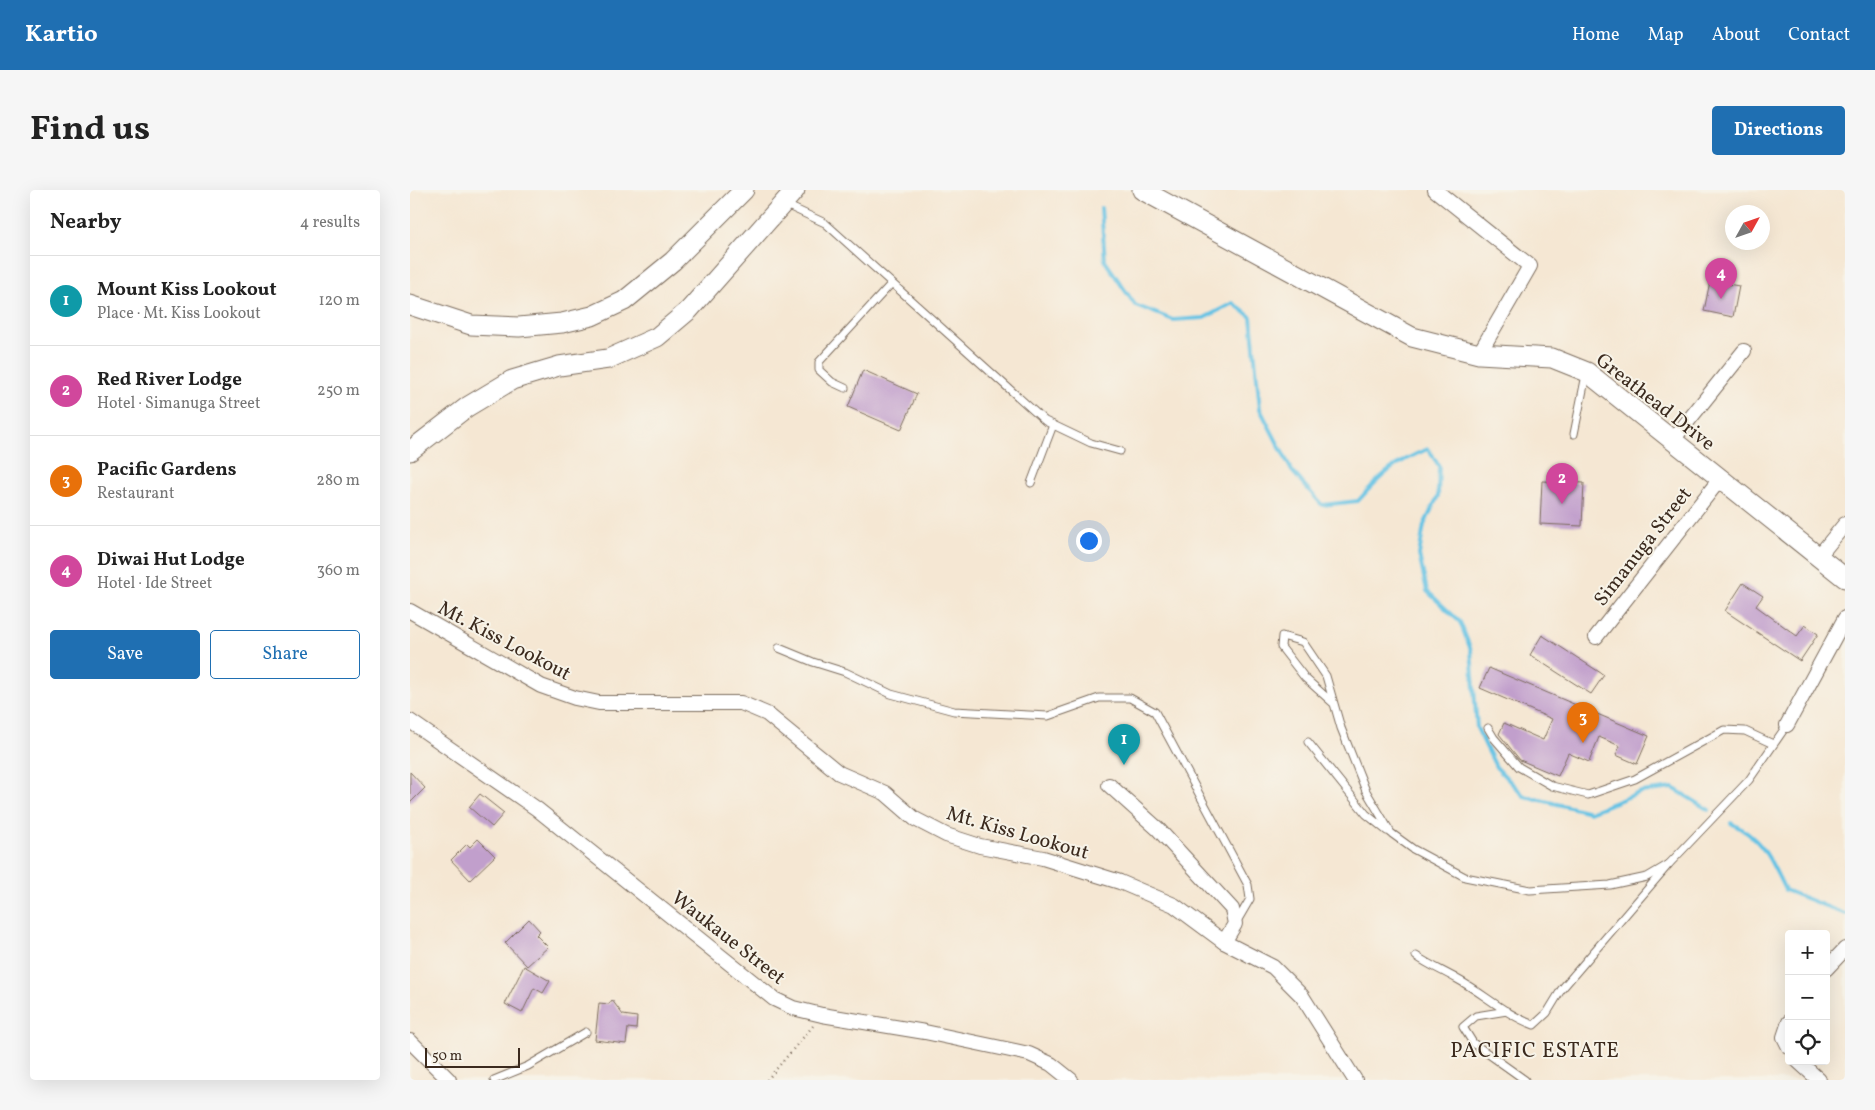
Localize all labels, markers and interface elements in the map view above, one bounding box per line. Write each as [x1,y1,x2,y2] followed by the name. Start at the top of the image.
[25,18,98,52] text: Kartio
[1572,23,1620,48] text: Home
[1648,23,1684,48] text: Map
[1712,23,1760,48] text: About
[1788,23,1850,48] text: Contact
[30,106,150,154] text: Find us
[1712,106,1845,155] button: Directions
[1725,205,1770,250] north arrow
[50,208,121,237] text: Nearby
[300,212,360,234] text: 4 results
[1705,258,1737,299] pin: 4
[97,277,277,303] text: Mount Kiss Lookout
[63,290,69,312] text: 1
[318,290,360,312] text: 120 m
[97,303,261,325] text: Place · Mt. Kiss Lookout
[1589,347,1720,458] street label: Greathead Drive
[97,367,242,393] text: Red River Lodge
[62,380,70,402] text: 2
[317,380,360,402] text: 250 m
[97,393,261,415] text: Hotel · Simanuga Street
[97,457,237,483] text: Pacific Gardens
[1546,463,1578,504] pin: 2
[62,470,70,492] text: 3
[316,470,360,492] text: 280 m
[1588,482,1699,613] street label: Simanuga Street
[97,483,175,505] text: Restaurant
[1076,528,1102,554] your location
[97,547,245,573] text: Diwai Hut Lodge
[61,560,71,582] text: 4
[317,560,360,582] text: 360 m
[97,573,212,595] text: Hotel · Ide Street
[433,595,575,689] street label: Mt. Kiss Lookout
[50,630,200,679] button: Save
[210,630,360,679] button: Share
[1567,702,1599,743] pin: 3
[1108,724,1140,765] pin: 1
[943,800,1092,868] street label: Mt. Kiss Lookout
[665,885,791,992] street label: Waukaue Street
[1785,930,1830,1065] map controls
[1785,930,1830,975] button: +
[1785,975,1830,1020] button: −
[1785,1020,1830,1065] button: locate
[1450,1037,1620,1066] district label: PACIFIC ESTATE
[425,1045,520,1068] scale bar
[432,1047,462,1066] text: 50 m

